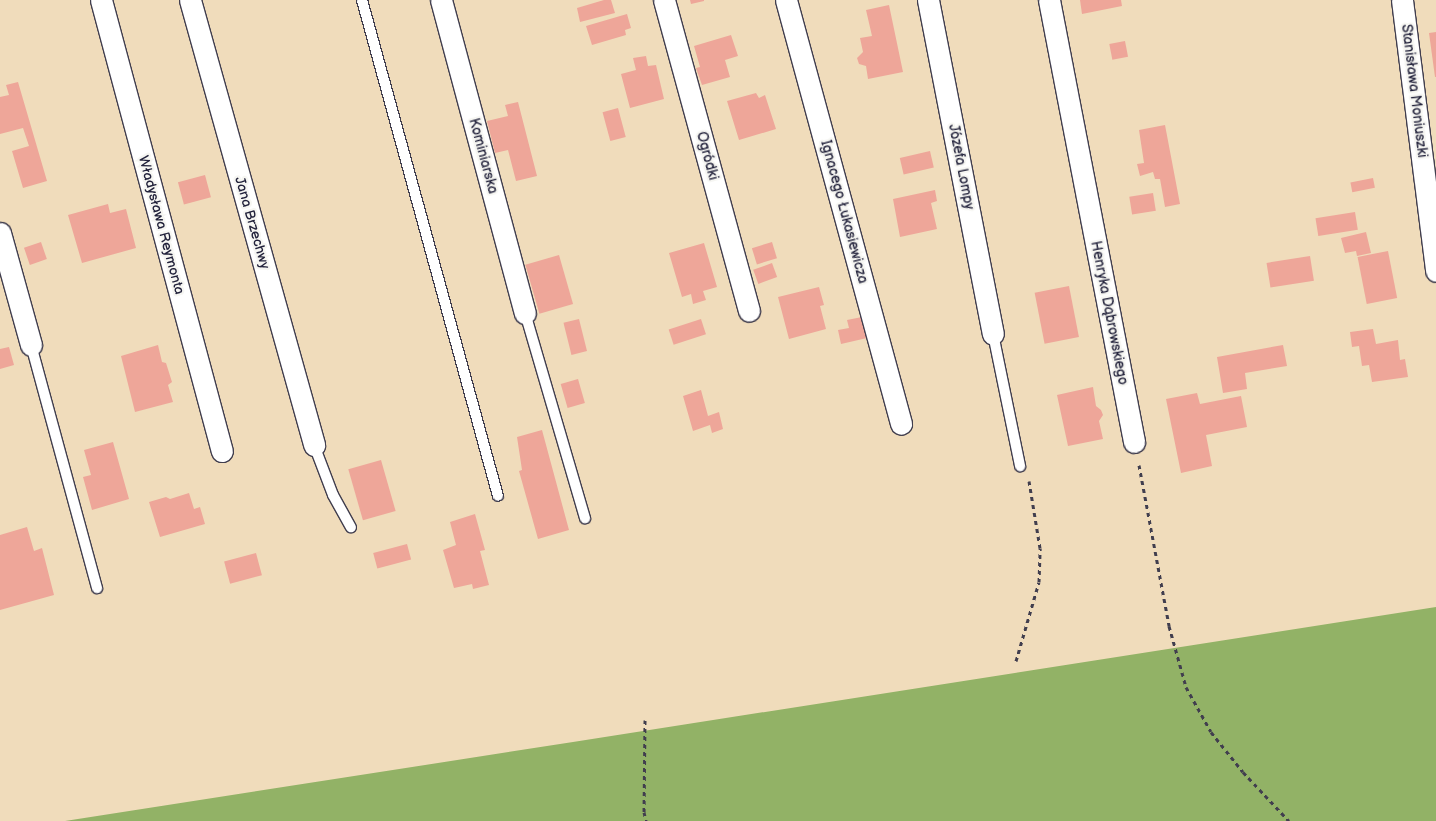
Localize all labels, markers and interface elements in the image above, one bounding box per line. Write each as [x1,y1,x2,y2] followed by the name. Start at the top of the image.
[1397,23,1431,159] street label: Stanisława Moniuszki
[465,116,501,196] street label: Kominiarska
[944,123,978,211] street label: Józefa Lompy
[692,130,722,182] street label: Ogródki
[817,139,871,285] street label: Ignacego Łukasiewicza
[134,154,188,296] street label: Władysława Reymonta
[231,175,273,271] street label: Jana Brzechwy
[1087,240,1131,386] street label: Henryka Dąbrowskiego

